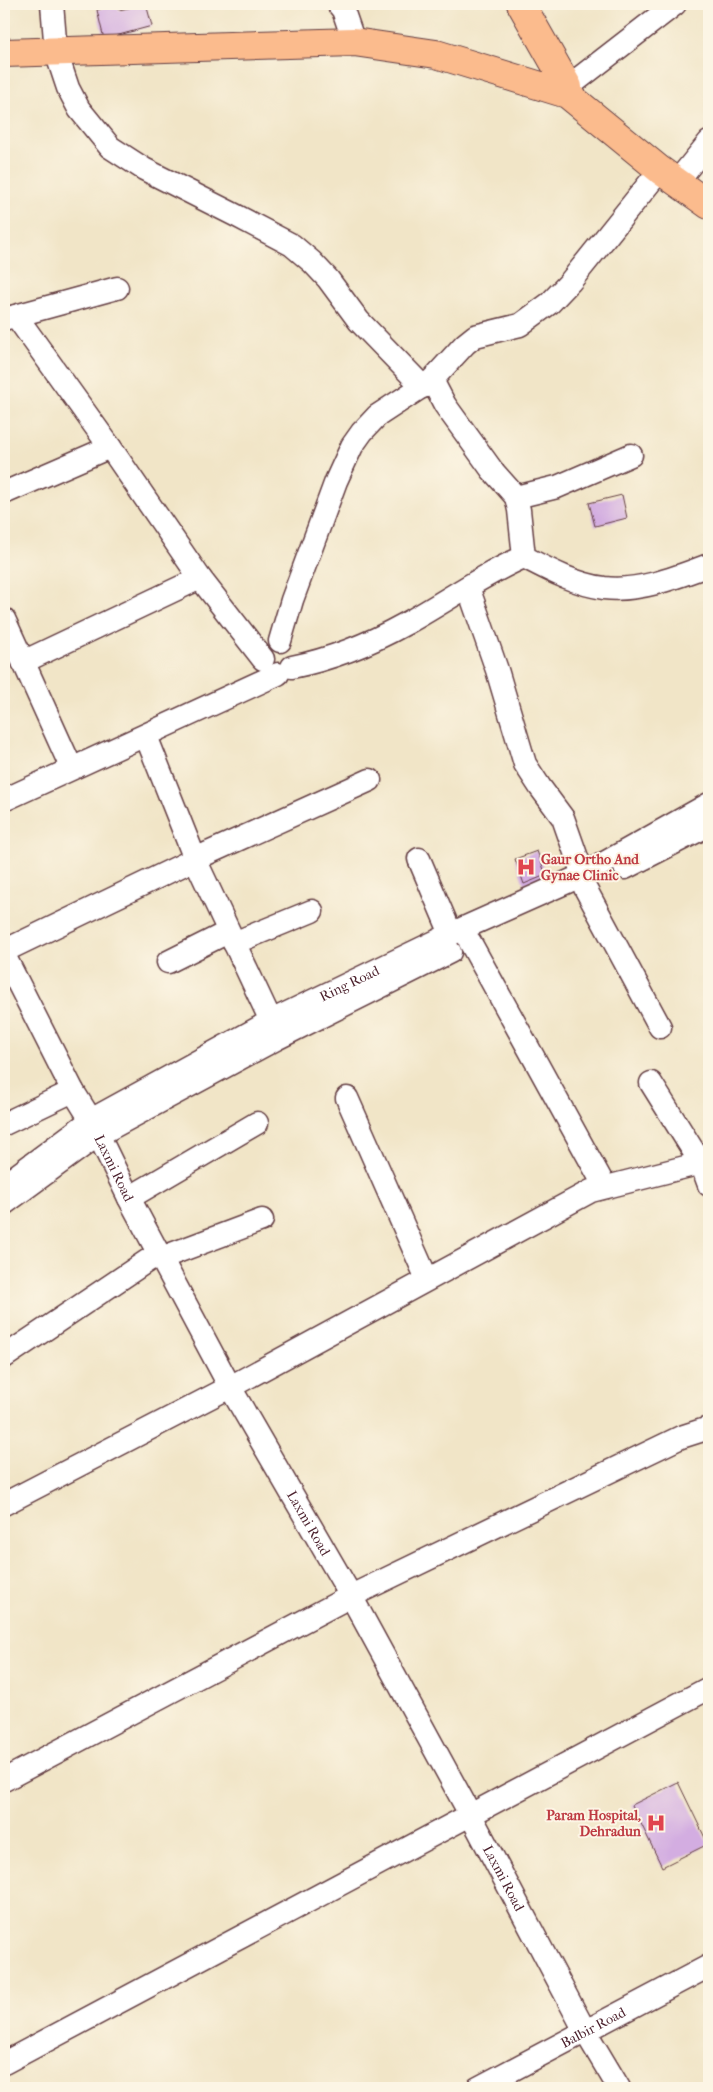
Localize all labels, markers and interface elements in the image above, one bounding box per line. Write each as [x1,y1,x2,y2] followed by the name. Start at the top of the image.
[541,851,640,884] place label: Gaur Ortho And Gynae Clinic
[515,856,537,878] hospital icon: Gaur Ortho And Gynae Clinic
[317,962,382,1005] street label: Ring Road
[90,1132,138,1205] street label: Laxmi Road
[283,1488,334,1559] street label: Laxmi Road
[546,1807,642,1840] place label: Param Hospital, Dehradun
[645,1812,667,1834] hospital icon: Param Hospital, Dehradun
[479,1842,528,1914] street label: Laxmi Road
[558,2003,629,2052] street label: Balbir Road

